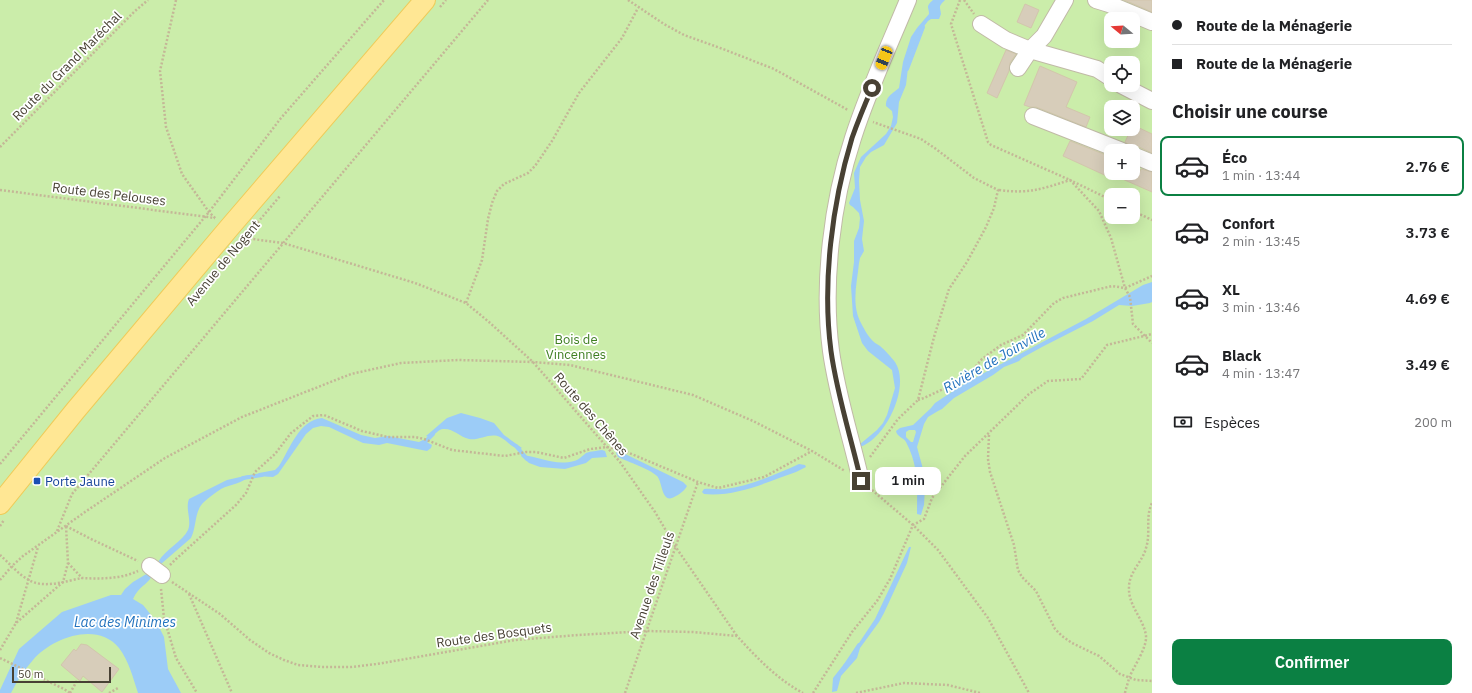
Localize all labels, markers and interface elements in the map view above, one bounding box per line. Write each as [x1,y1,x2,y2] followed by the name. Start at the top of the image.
[9,7,126,124] street label: Route du Grand Maréchal
[1104,12,1140,48] north arrow
[1104,12,1140,224] map controls
[1196,16,1352,35] text: Route de la Ménagerie
[874,45,894,71] car
[1196,54,1352,73] text: Route de la Ménagerie
[1104,56,1140,92] button: locate
[863,79,881,97] route start
[1104,100,1140,136] button: layers
[1172,100,1328,123] text: Choisir une course
[1104,144,1140,180] button: +
[1174,148,1210,184] icon: car
[1222,148,1247,167] text: Éco
[1406,157,1450,176] text: 2.76 €
[1222,167,1300,184] text: 1 min · 13:44
[51,179,167,209] street label: Route des Pelouses
[1104,188,1140,224] button: −
[1174,214,1210,250] icon: car
[1222,214,1275,233] text: Confort
[182,217,264,309] street label: Avenue de Nogent
[1406,223,1450,242] text: 3.73 €
[1222,233,1300,250] text: 2 min · 13:45
[1174,280,1210,316] icon: car
[1222,280,1240,299] text: XL
[1406,289,1450,308] text: 4.69 €
[1222,299,1300,316] text: 3 min · 13:46
[940,323,1048,397] water label: Rivière de Joinville
[546,331,606,363] park label: Bois de Vincennes
[1174,346,1210,382] icon: car
[1222,346,1262,365] text: Black
[1406,355,1450,374] text: 3.49 €
[1222,365,1300,382] text: 4 min · 13:47
[550,369,632,459] street label: Route des Chênes
[1172,411,1194,433] icon: cash
[1204,413,1260,432] text: Espèces
[1414,414,1452,431] text: 200 m
[875,467,941,495] callout: 1 min
[852,472,870,490] route end
[891,472,925,489] text: 1 min
[45,473,115,490] place label: Porte Jaune
[32,476,42,486] marker: Porte Jaune
[626,529,678,641] street label: Avenue des Tilleuls
[74,613,176,631] water label: Lac des Minimes
[435,618,553,652] street label: Route des Bosquets
[1172,639,1452,685] button: Confirmer
[12,665,111,684] scale bar
[18,667,43,681] text: 50 m

